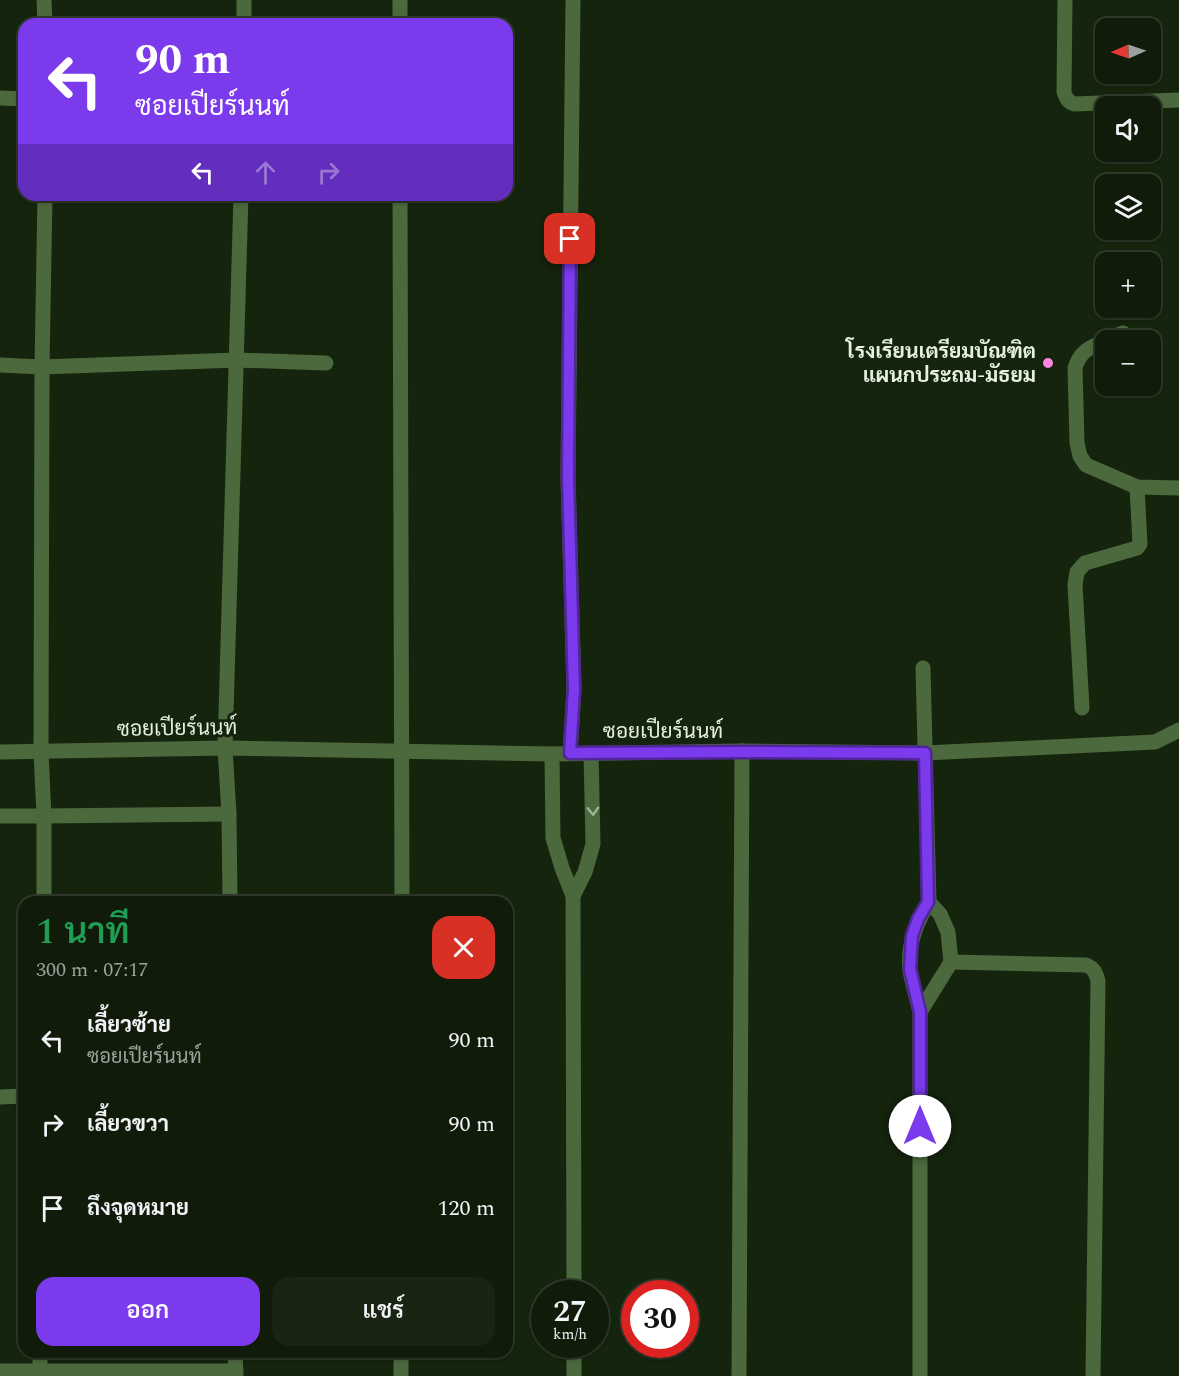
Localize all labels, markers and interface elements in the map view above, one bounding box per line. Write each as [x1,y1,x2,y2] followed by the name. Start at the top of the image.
[1095,18,1161,84] north arrow
[1095,18,1161,396] map controls
[135,29,230,92] text: 90 m
[36,42,114,120] icon: left
[135,86,290,128] text: ซอยเปียร์นนท์
[1095,96,1161,162] button: sound
[186,156,219,189] icon: left
[249,156,282,189] icon: ahead
[312,156,345,189] icon: right
[1095,174,1161,240] button: layers
[544,213,595,264] pin
[553,222,586,255] icon: arrive
[1095,252,1161,318] button: +
[1095,330,1161,396] button: −
[844,336,1036,392] place label: โรงเรียนเตรียมบัณฑิต แผนกประถม-มัธยม
[1041,356,1055,370] marker: โรงเรียนเตรียมบัณฑิต แผนกประถม-มัธยม
[117,712,237,746] street label: ซอยเปียร์นนท์
[603,716,723,748] street label: ซอยเปียร์นนท์
[587,807,599,816] one-way arrow
[36,905,130,960] text: 1 นาที
[432,916,495,979] button: close
[36,955,148,985] text: 300 m · 07:17
[87,1009,171,1042] text: เลี้ยวซ้าย
[36,1024,69,1057] icon: left
[449,1024,495,1057] text: 90 m
[87,1042,202,1072] text: ซอยเปียร์นนท์
[888,1094,952,1158] position arrow
[36,1108,69,1141] icon: right
[87,1108,169,1141] text: เลี้ยวขวา
[449,1108,495,1141] text: 90 m
[36,1192,69,1225] icon: arrive
[87,1192,189,1225] text: ถึงจุดหมาย
[438,1192,495,1225] text: 120 m
[36,1277,260,1346] button: ออก
[272,1277,495,1346] button: แชร์
[621,1280,699,1358] speed limit sign: 30
[553,1289,587,1335] text: 27
[553,1323,587,1346] text: km/h

